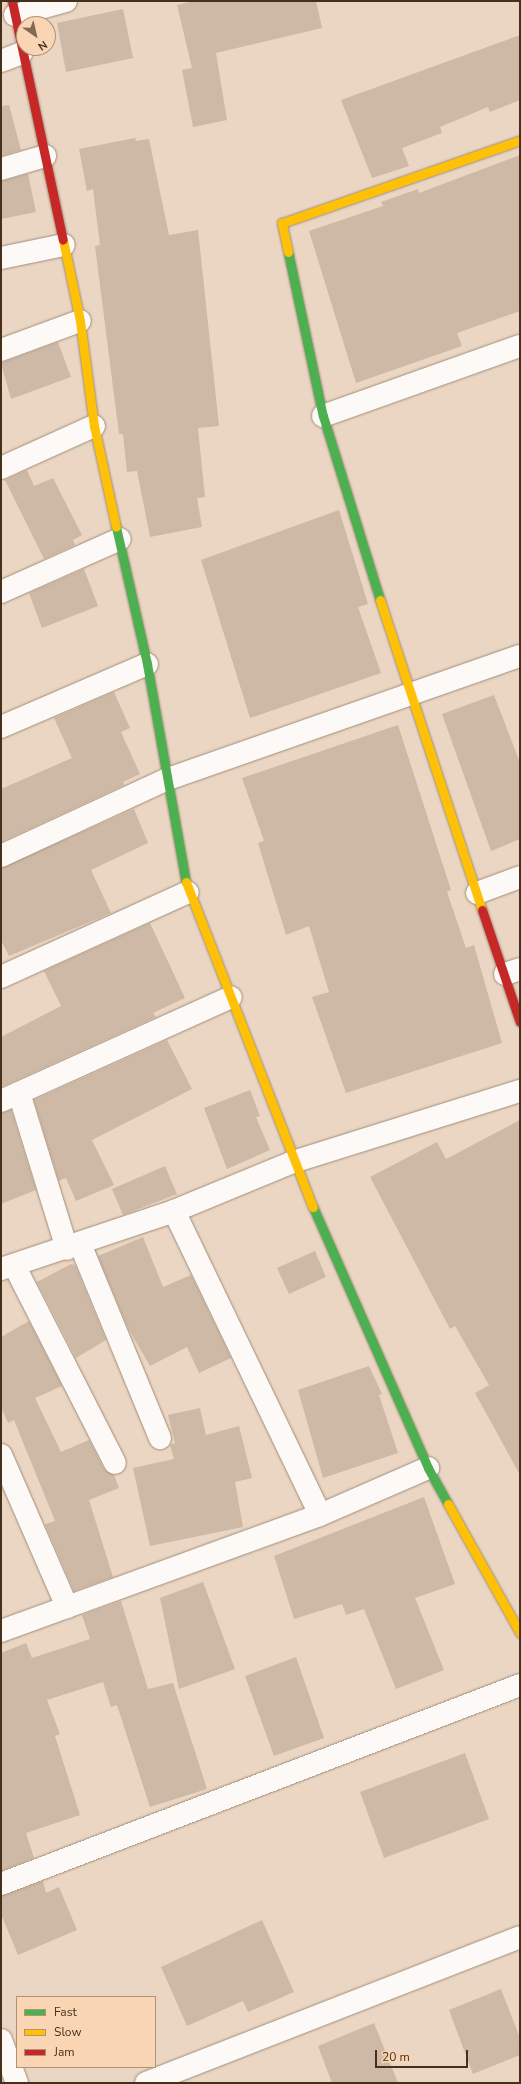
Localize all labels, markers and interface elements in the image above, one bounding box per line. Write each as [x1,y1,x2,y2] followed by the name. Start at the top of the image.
[16,16,56,56] north arrow
[35,37,50,54] text: N
[16,1996,156,2068] legend
[54,2004,77,2020] text: Fast
[54,2024,82,2040] text: Slow
[377,2042,470,2068] scale bar
[54,2044,75,2060] text: Jam
[382,2049,410,2065] text: 20 m

